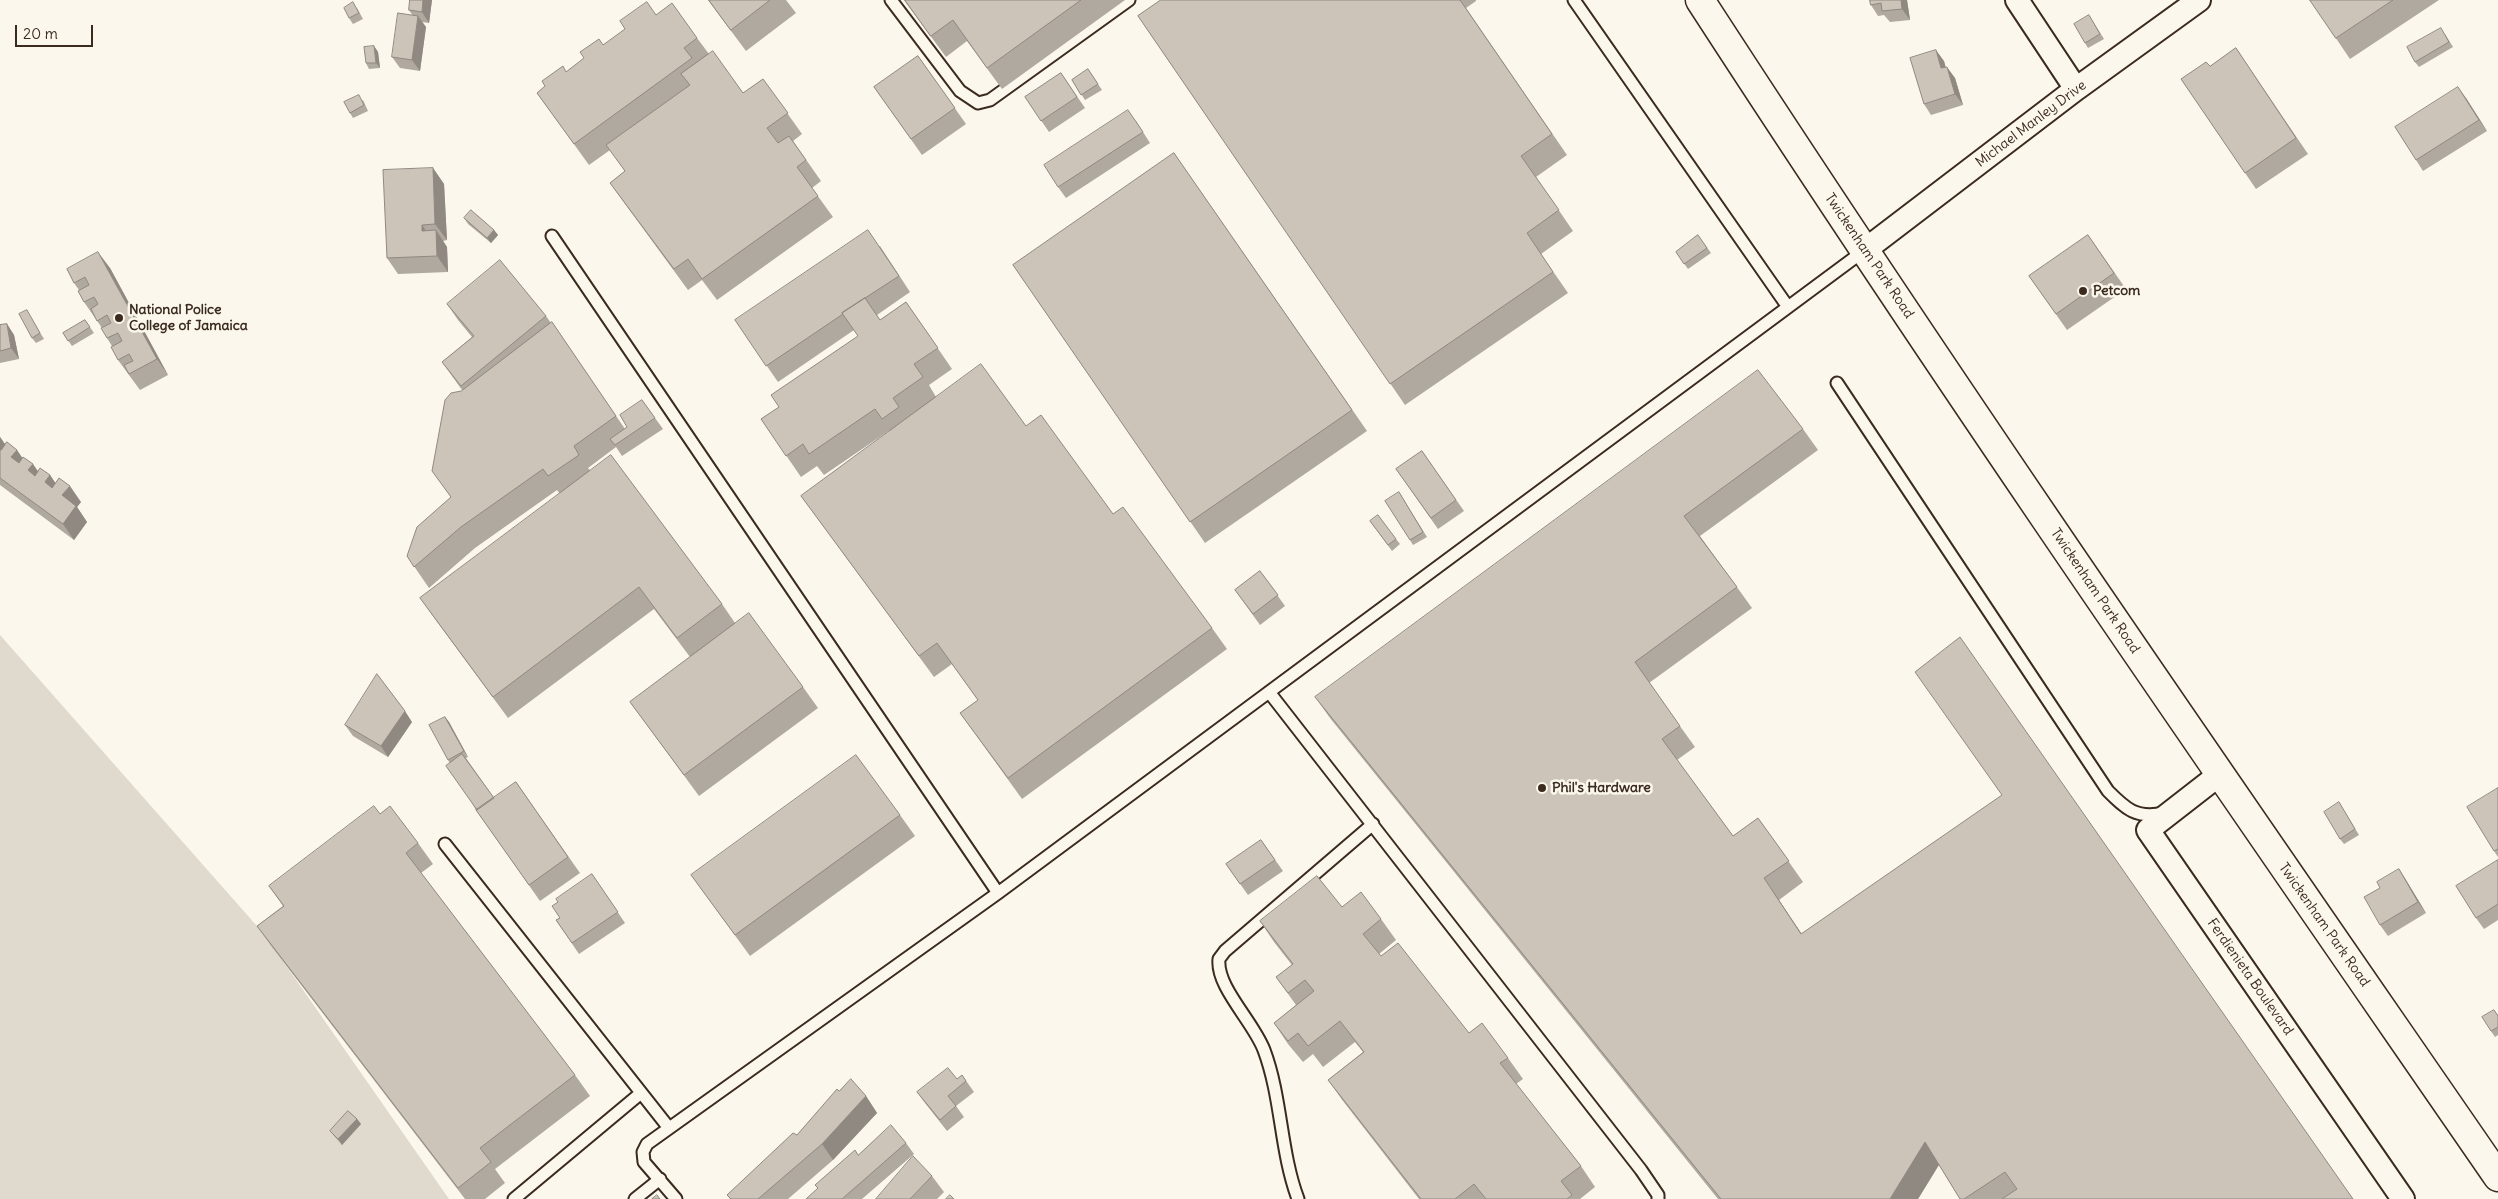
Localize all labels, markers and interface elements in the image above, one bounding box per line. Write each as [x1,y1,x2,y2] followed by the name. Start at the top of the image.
[18,15,95,47] scale bar
[23,24,58,43] text: 20 m
[1972,77,2090,171] street label: Michael Manley Drive
[1821,190,1917,322] street label: Twickenham Park Road
[2093,283,2140,299] place label: Petcom
[2077,285,2089,297] marker: Petcom
[129,302,248,334] place label: National Police College of Jamaica
[113,312,125,324] marker: National Police College of Jamaica
[2047,525,2143,657] street label: Twickenham Park Road
[1552,780,1651,796] place label: Phil's Hardware
[1536,782,1548,794] marker: Phil's Hardware
[2275,860,2373,990] street label: Twickenham Park Road
[2203,915,2297,1039] street label: Ferdienieta Boulevard

